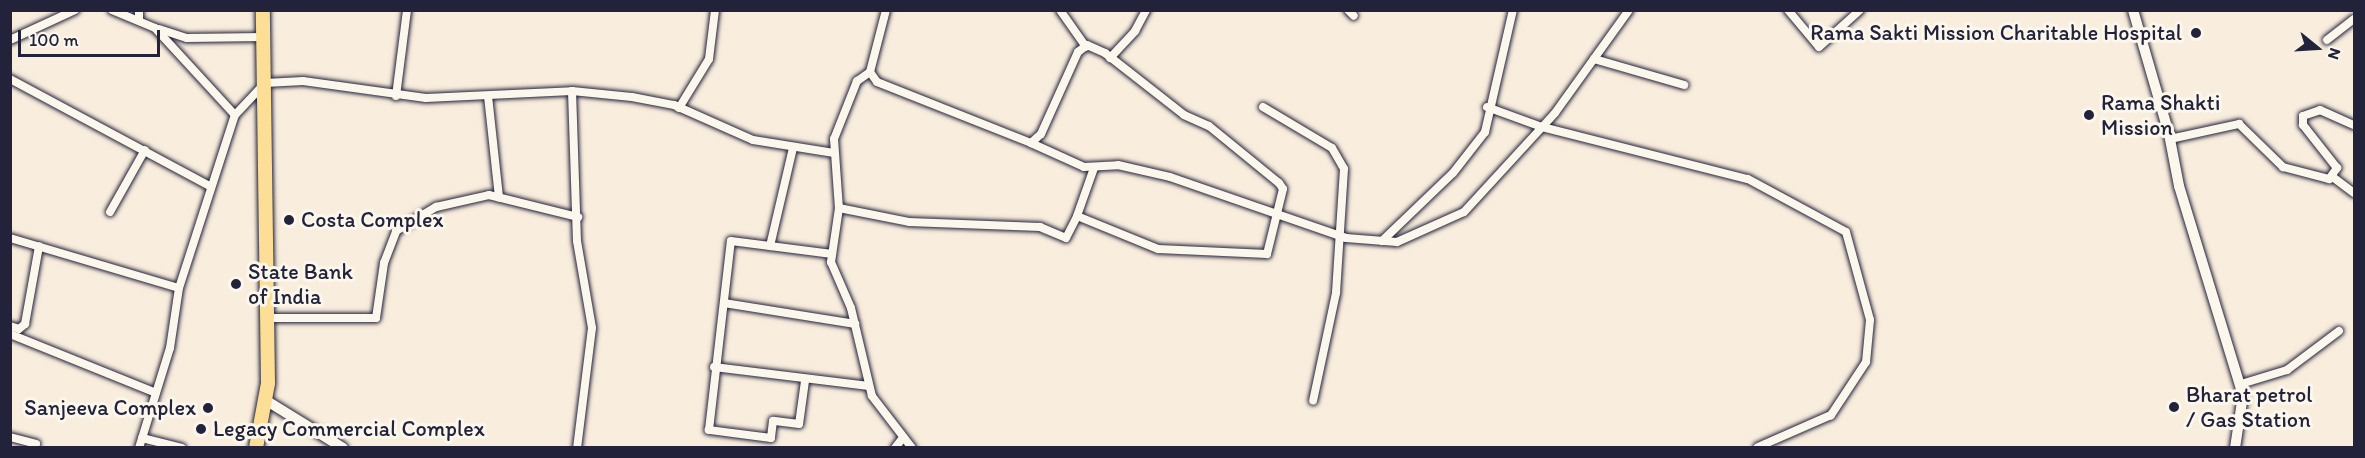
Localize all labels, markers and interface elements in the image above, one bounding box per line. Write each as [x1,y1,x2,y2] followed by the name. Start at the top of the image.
[21,18,164,56] scale bar
[2287,18,2347,78] north arrow
[1809,20,2182,46] place label: Rama Sakti Mission Charitable Hospital
[2187,24,2205,42] marker: Rama Sakti Mission Charitable Hospital
[29,29,79,51] text: 100 m
[2324,46,2345,62] text: N
[2101,89,2221,140] place label: Rama Shakti Mission
[2082,108,2096,122] marker: Rama Shakti Mission
[301,207,443,233] place label: Costa Complex
[282,213,296,227] marker: Costa Complex
[248,258,353,310] place label: State Bank of India
[229,277,243,291] marker: State Bank of India
[2186,381,2312,433] place label: Bharat petrol / Gas Station
[24,395,196,421] place label: Sanjeeva Complex
[2167,400,2181,414] marker: Bharat petrol / Gas Station
[201,401,215,415] marker: Sanjeeva Complex
[213,416,484,442] place label: Legacy Commercial Complex
[194,422,208,436] marker: Legacy Commercial Complex

